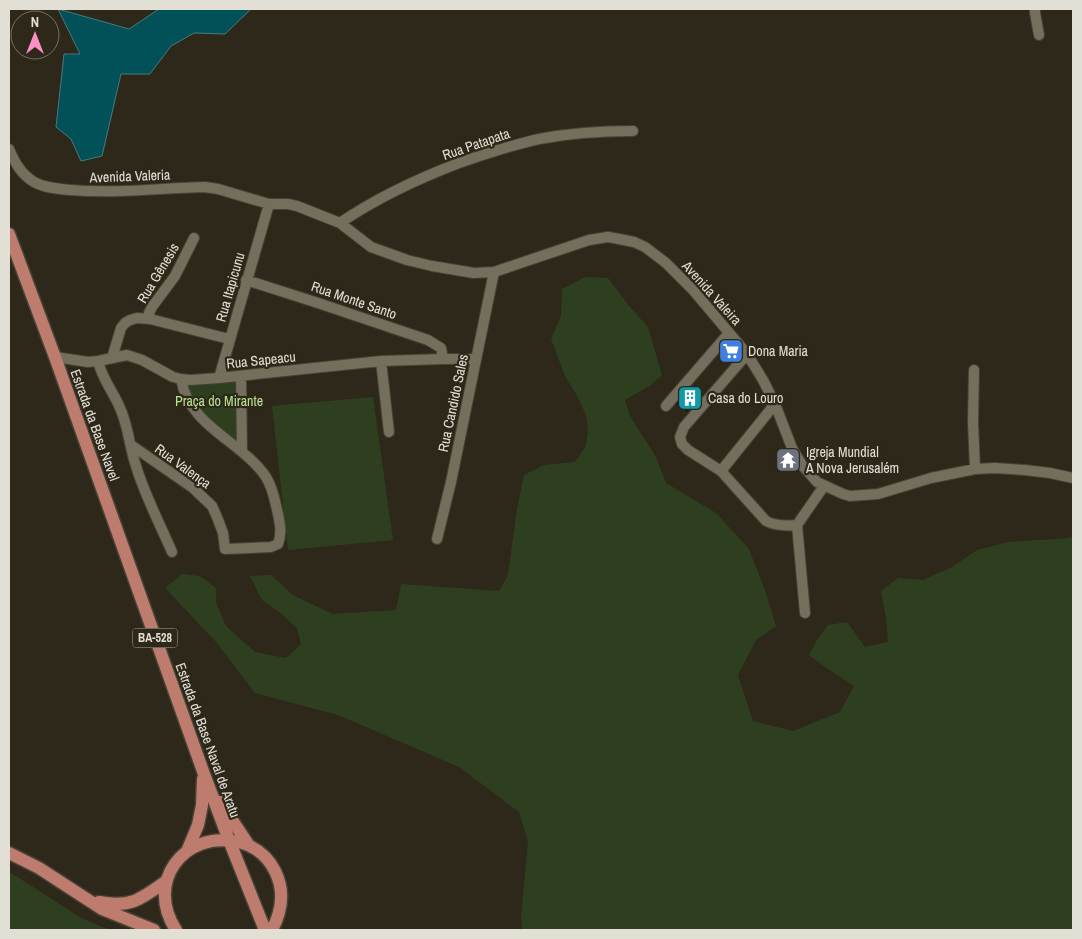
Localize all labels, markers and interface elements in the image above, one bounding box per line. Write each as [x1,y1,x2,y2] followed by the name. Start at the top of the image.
[10,10,60,60] north arrow
[31,13,39,31] text: N
[440,124,513,164] street label: Rua Patapata
[88,166,171,186] street label: Avenida Valeria
[133,239,183,306] street label: Rua Gênesis
[211,250,249,324] street label: Rua Itapicunu
[678,256,746,329] street label: Avenida Valeira
[309,277,399,323] street label: Rua Monte Santo
[718,338,744,364] supermarket icon: Dona Maria
[748,342,809,360] place label: Dona Maria
[225,347,297,373] street label: Rua Sapeacu
[434,352,472,454] street label: Rua Candido Sales
[66,367,124,483] street label: Estrada da Base Navel
[677,385,703,411] building icon: Casa do Louro
[708,389,783,407] place label: Casa do Louro
[175,392,263,410] park label: Praça do Mirante
[151,440,215,493] street label: Rua Valença
[805,443,899,477] place label: Igreja Mundial A Nova Jerusalém
[775,447,801,473] temple icon: Igreja Mundial A Nova Jerusalém
[132,628,178,648] road number: BA-528
[172,660,244,820] street label: Estrada da Base Naval de Aratu

